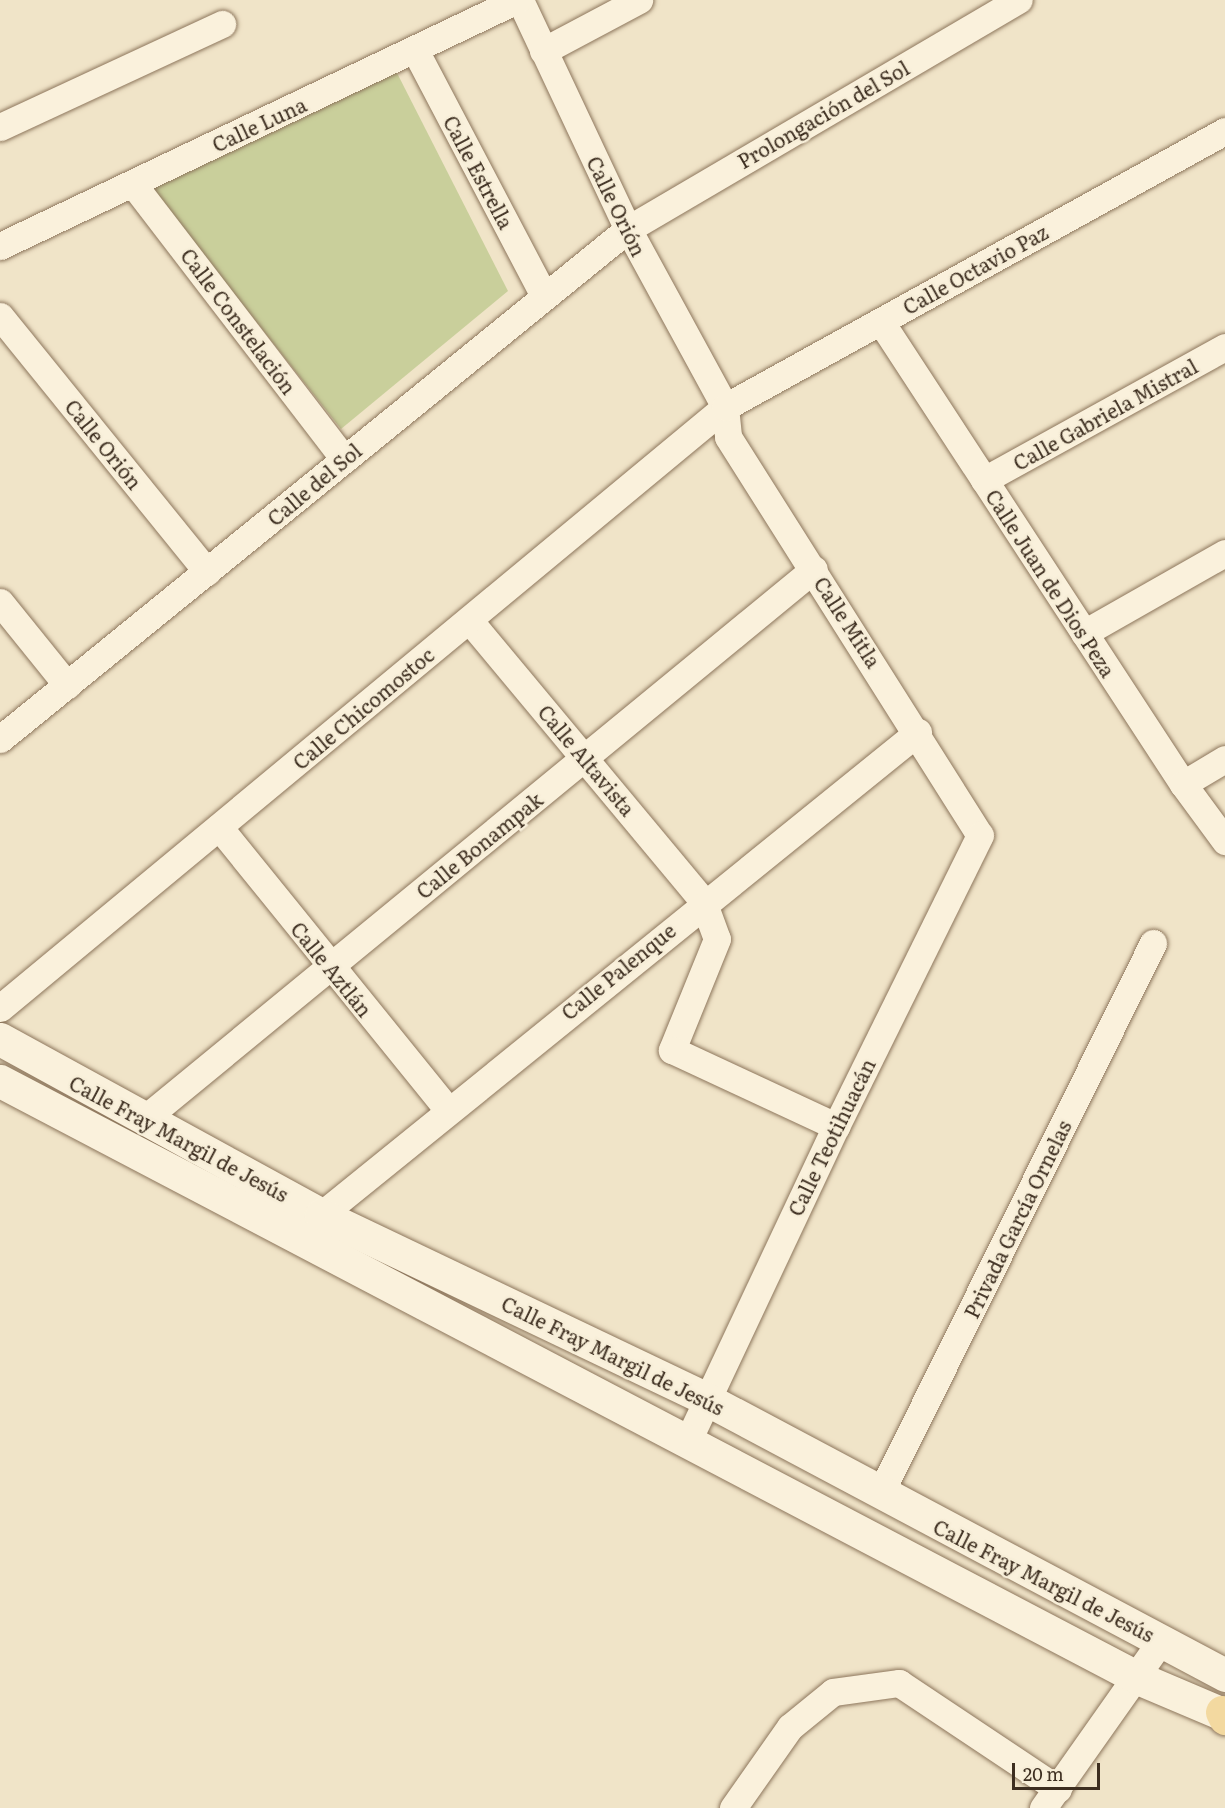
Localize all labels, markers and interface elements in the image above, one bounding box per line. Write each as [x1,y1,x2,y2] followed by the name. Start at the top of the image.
[733,55,913,173] street label: Prolongación del Sol
[208,92,310,156] street label: Calle Luna
[439,111,519,233] street label: Calle Estrella
[582,152,652,260] street label: Calle Orión
[898,219,1052,319] street label: Calle Octavio Paz
[176,243,302,399] street label: Calle Constelación
[1009,353,1201,475] street label: Calle Gabriela Mistral
[61,394,147,494] street label: Calle Orión
[262,438,366,530] street label: Calle del Sol
[981,485,1121,681] street label: Calle Juan de Dios Peza
[810,572,886,672] street label: Calle Mitla
[288,642,438,774] street label: Calle Chicomostoc
[534,700,640,820] street label: Calle Altavista
[411,787,547,903] street label: Calle Bonampak
[286,917,378,1021] street label: Calle Aztlán
[556,918,680,1024] street label: Calle Palenque
[783,1054,879,1220] street label: Calle Teotihuacán
[65,1070,293,1206] street label: Calle Fray Margil de Jesús
[959,1116,1075,1322] street label: Privada García Ornelas
[498,1291,728,1419] street label: Calle Fray Margil de Jesús
[930,1514,1158,1646] street label: Calle Fray Margil de Jesús
[1015,1751,1104,1789] scale bar
[1023,1760,1064,1787] text: 20 m

